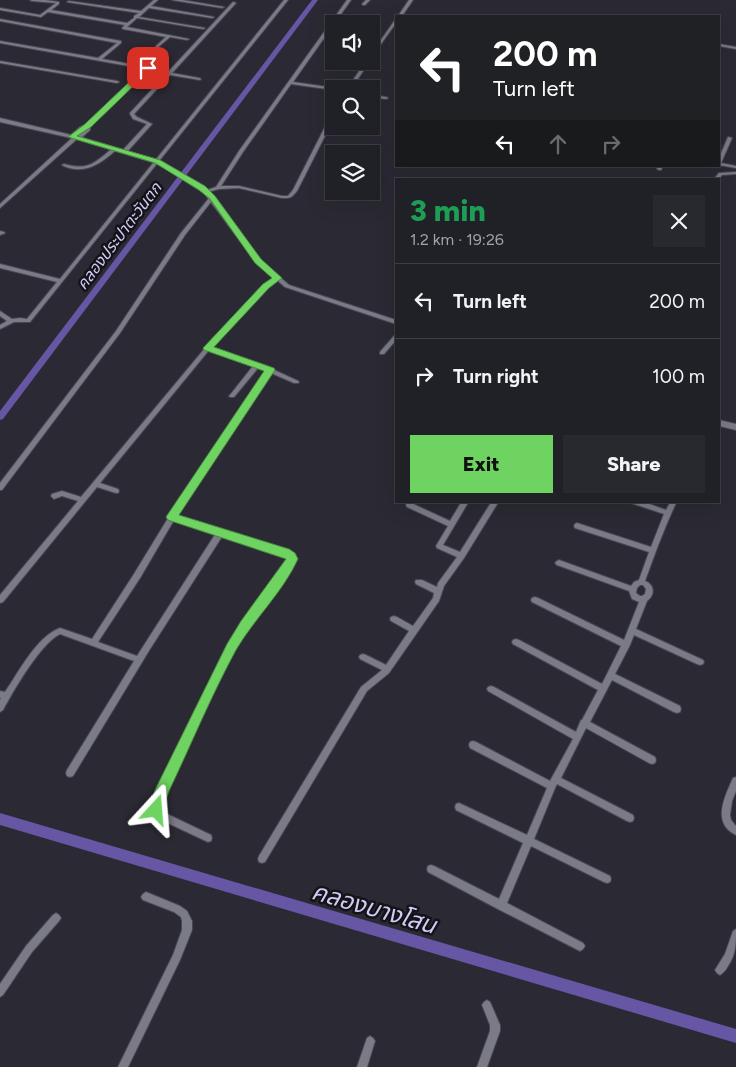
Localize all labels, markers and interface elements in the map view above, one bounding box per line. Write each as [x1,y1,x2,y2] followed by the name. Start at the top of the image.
[325,15,380,200] map controls
[325,15,380,70] button: sound
[493,33,597,75] text: 200 m
[410,35,475,100] icon: left
[127,47,169,89] pin
[134,54,162,82] icon: arrive
[493,75,575,102] text: Turn left
[325,80,380,135] button: search
[491,130,519,158] icon: left
[544,130,572,158] icon: ahead
[597,130,625,158] icon: right
[325,145,380,200] button: layers
[73,178,166,293] water label: คลองประปาตะวันตก
[410,192,486,229] text: 3 min
[653,195,705,247] button: close
[410,230,504,249] text: 1.2 km · 19:26
[410,287,438,315] icon: left
[453,290,527,313] text: Turn left
[649,290,705,313] text: 200 m
[410,362,438,390] icon: right
[453,365,539,388] text: Turn right
[652,365,705,388] text: 100 m
[410,435,553,493] button: Exit
[563,435,705,493] button: Share
[129,783,181,835] position arrow
[309,876,441,940] water label: คลองบางโสน

